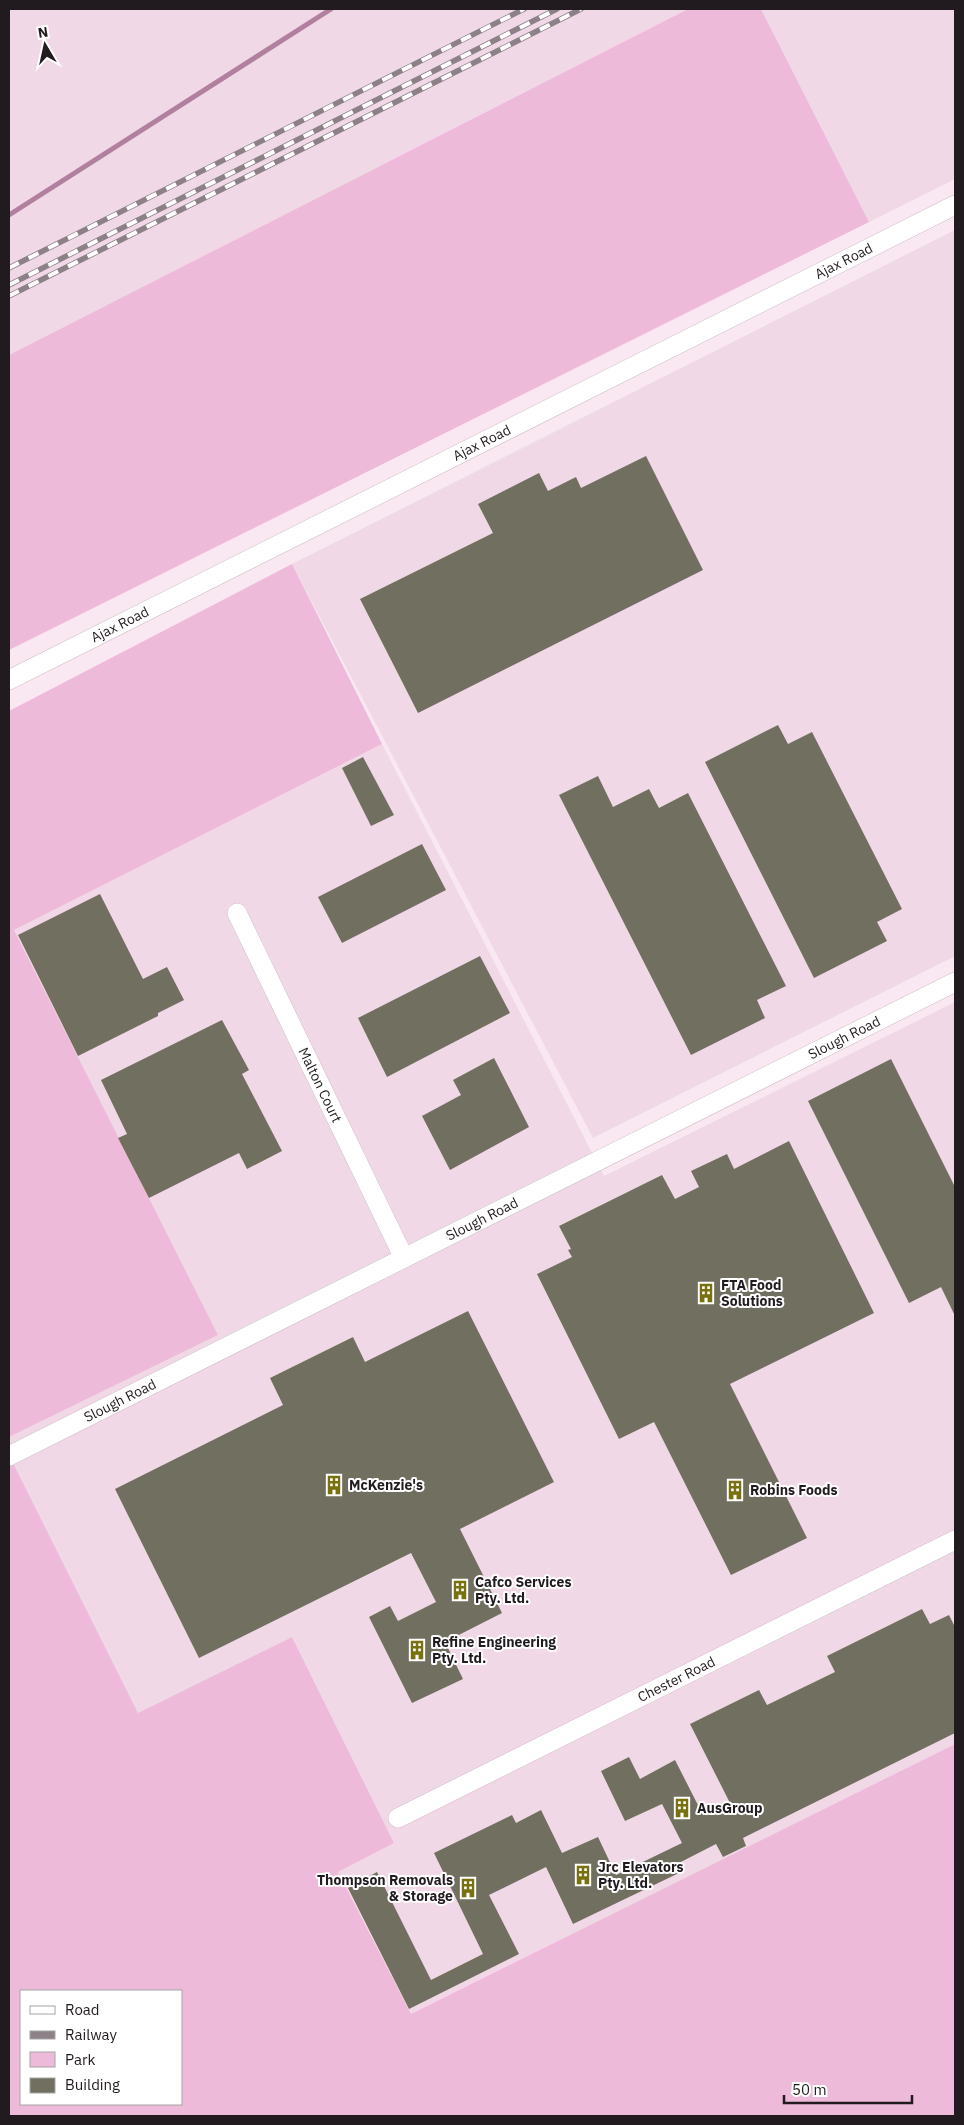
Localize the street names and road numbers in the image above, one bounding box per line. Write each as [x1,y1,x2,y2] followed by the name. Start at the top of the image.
[812,239,876,283] street label: Ajax Road
[450,421,514,465] street label: Ajax Road
[88,602,152,646] street label: Ajax Road
[805,1012,883,1063] street label: Slough Road
[294,1044,346,1125] street label: Malton Court
[443,1193,521,1245] street label: Slough Road
[81,1375,159,1426] street label: Slough Road
[635,1652,718,1706] street label: Chester Road

